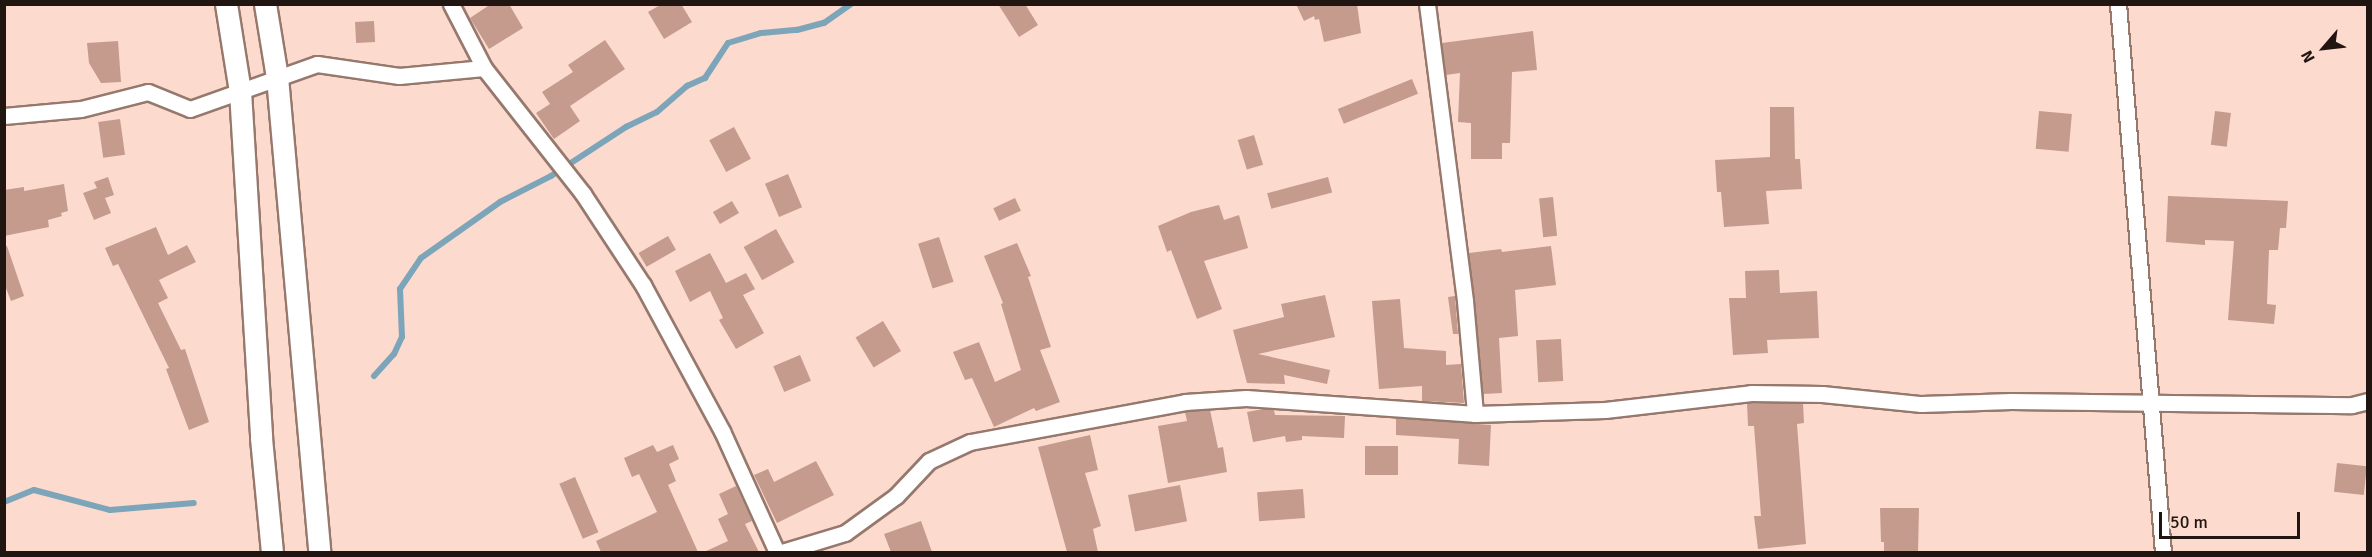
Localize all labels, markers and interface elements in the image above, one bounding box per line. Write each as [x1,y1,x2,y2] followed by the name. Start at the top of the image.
[2294,18,2354,78] north arrow
[2297,47,2320,66] text: N
[2162,500,2303,538] scale bar
[2170,511,2208,533] text: 50 m

